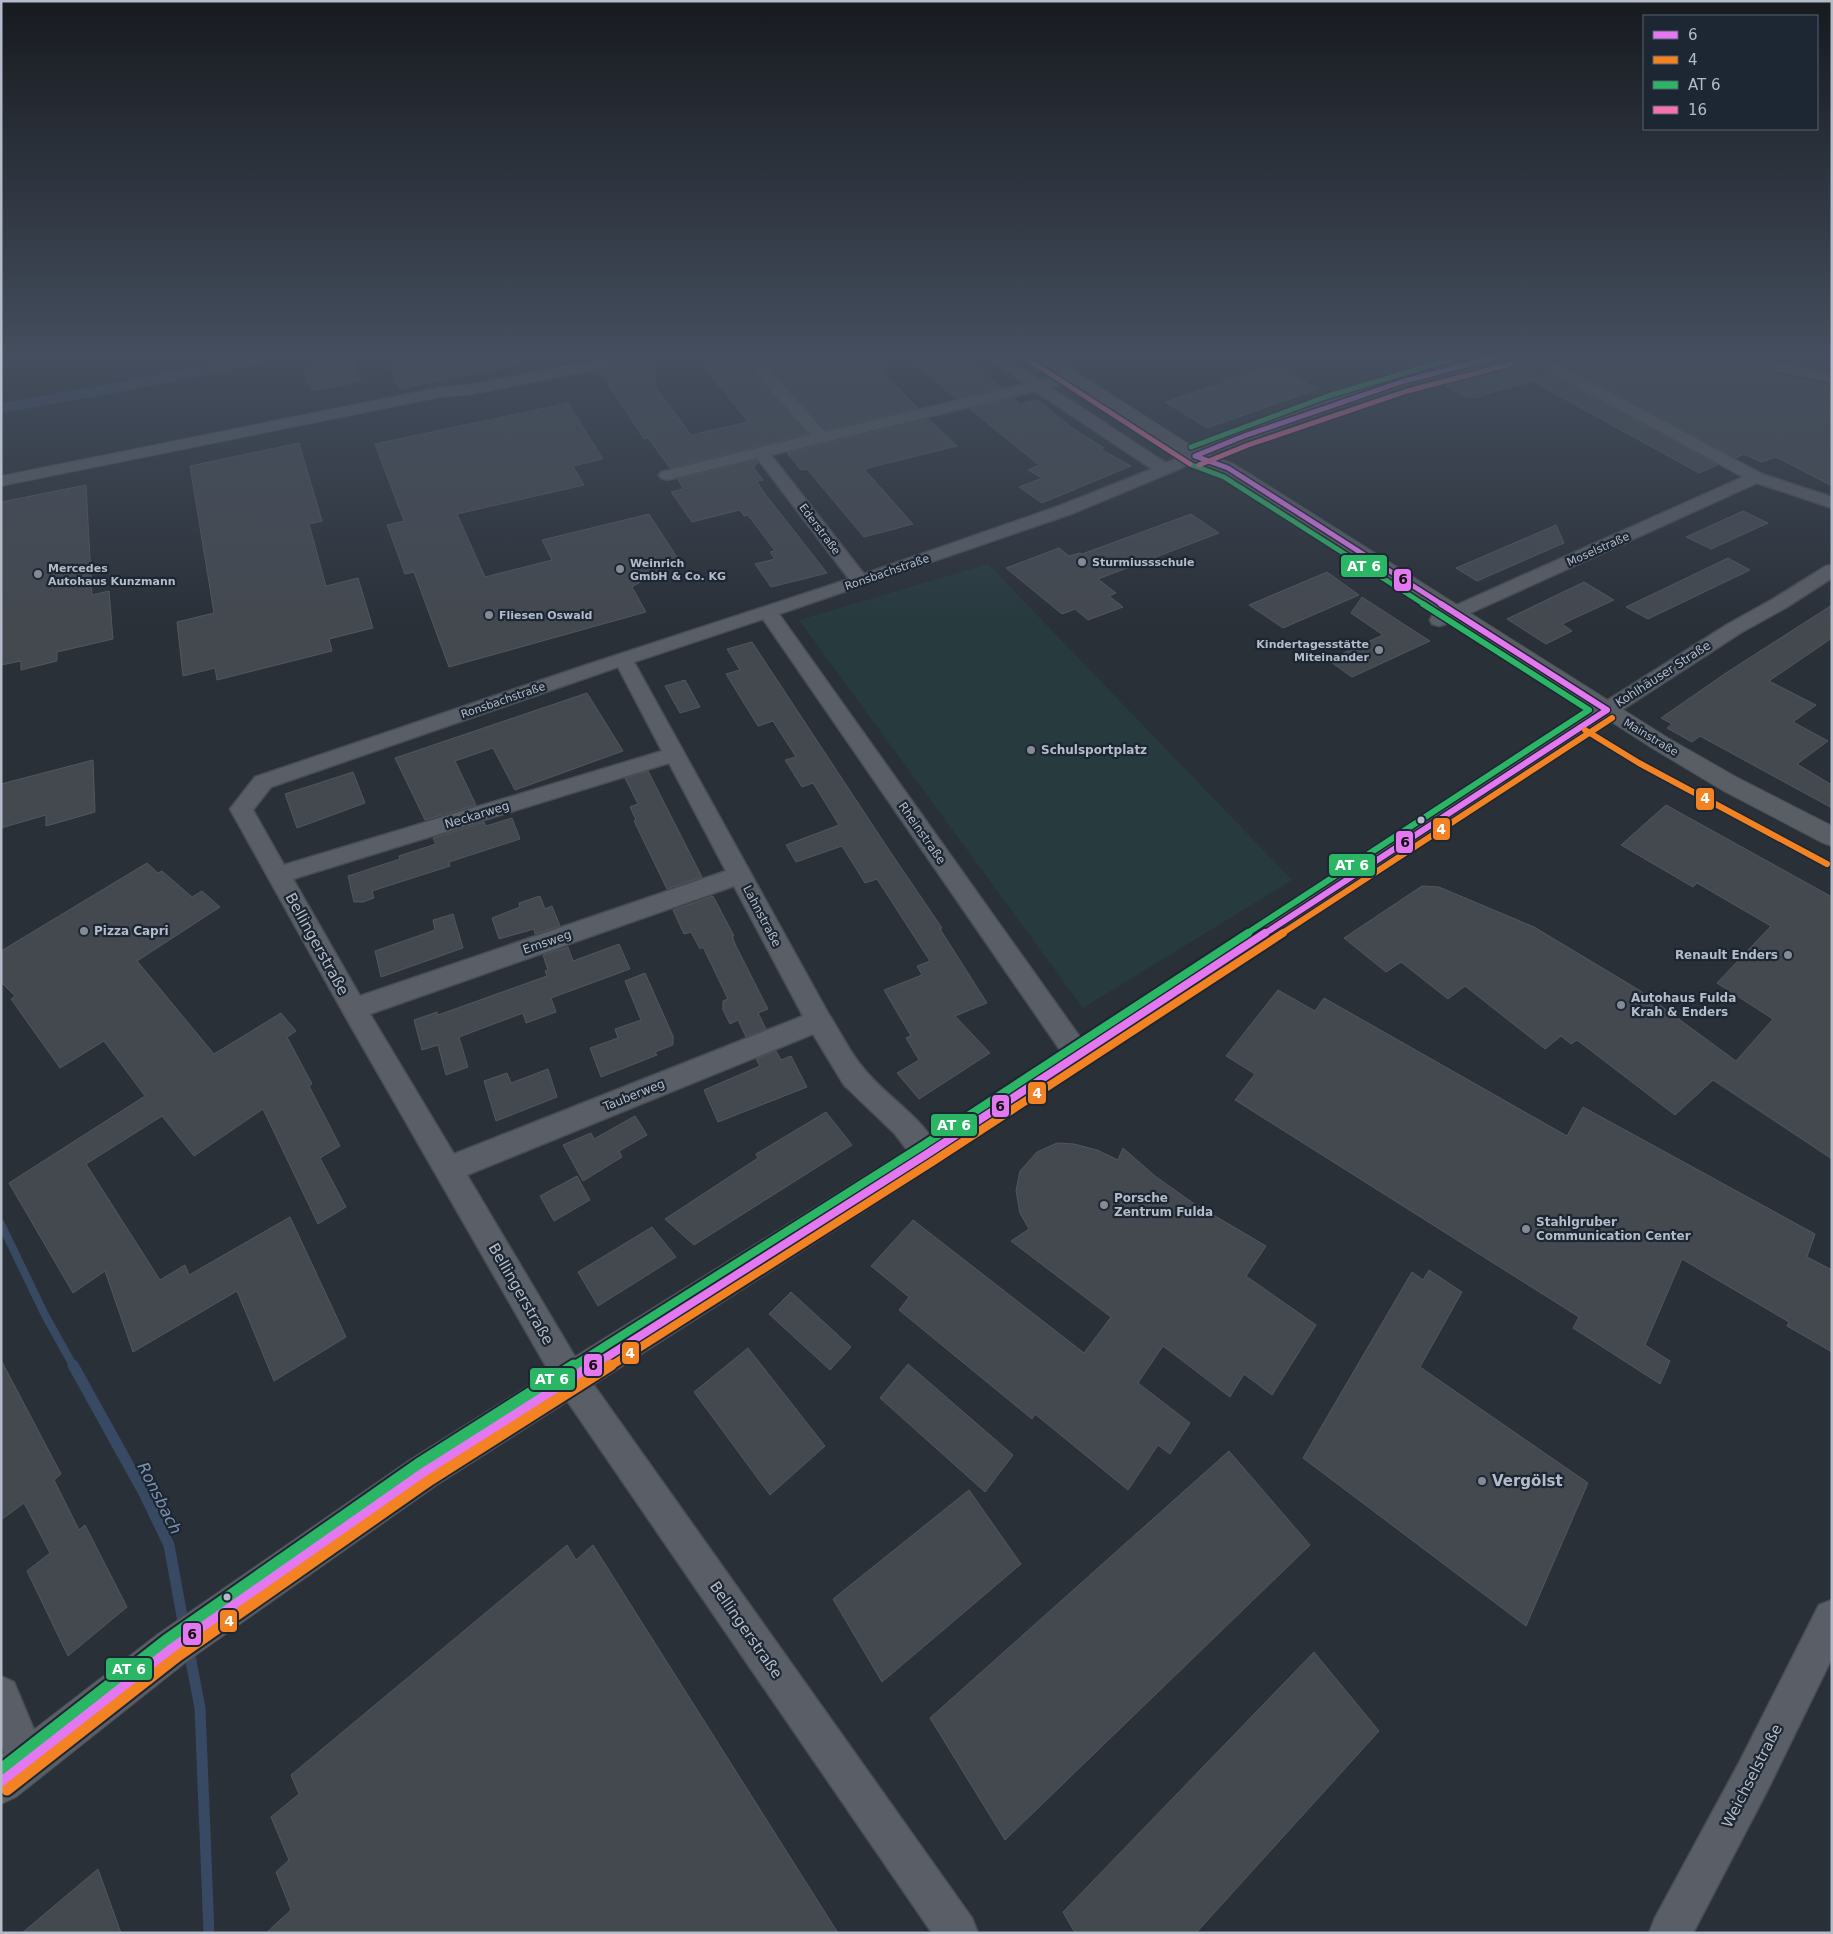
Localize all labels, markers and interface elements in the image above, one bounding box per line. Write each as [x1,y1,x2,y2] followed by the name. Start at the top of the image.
[1643,15,1818,130] legend
[1688,26,1698,44] text: 6
[1688,51,1698,69] text: 4
[1688,76,1721,94] text: AT 6
[1688,101,1707,119] text: 16
[796,501,843,557] street label: Ederstraße
[1565,530,1632,569] street label: Moselstraße
[843,552,931,593] street label: Ronsbachstraße
[1340,554,1388,578] line badge: AT 6
[1076,556,1088,568] marker: Sturmiussschule
[1092,556,1195,569] place label: Sturmiussschule
[630,557,726,583] place label: Weinrich GmbH & Co. KG
[1347,558,1381,574] text: AT 6
[48,562,176,588] place label: Mercedes Autohaus Kunzmann
[614,563,626,575] marker: Weinrich GmbH & Co. KG
[32,568,44,580] marker: Mercedes Autohaus Kunzmann
[1393,568,1412,592] line badge: 6
[1398,571,1408,587] text: 6
[483,609,495,621] marker: Fliesen Oswald
[499,609,592,622] place label: Fliesen Oswald
[1256,638,1370,664] place label: Kindertagesstätte Miteinander
[1613,638,1713,710] street label: Kohlhäuser Straße
[1373,644,1385,656] marker: Kindertagesstätte Miteinander
[459,680,547,721] street label: Ronsbachstraße
[1621,716,1681,759] street label: Mainstraße
[1041,743,1147,757] place label: Schulsportplatz
[1025,744,1037,756] marker: Schulsportplatz
[1695,787,1715,811] line badge: 4
[1700,790,1710,806] text: 4
[443,799,511,831] street label: Neckarweg
[895,799,949,867] street label: Rheinstraße
[1416,815,1426,825] unlabelled marker
[1432,817,1451,841] line badge: 4
[1436,821,1446,837] text: 4
[1395,830,1414,854] line badge: 6
[1400,834,1410,850] text: 6
[1328,853,1376,877] line badge: AT 6
[1335,857,1369,873] text: AT 6
[740,883,784,949] street label: Lahnstraße
[281,890,353,998] street label: Bellingerstraße
[94,924,169,938] place label: Pizza Capri
[78,925,90,937] marker: Pizza Capri
[521,927,573,957] street label: Emsweg
[1675,948,1778,962] place label: Renault Enders
[1782,949,1794,961] marker: Renault Enders
[1631,991,1736,1019] place label: Autohaus Fulda Krah & Enders
[1615,999,1627,1011] marker: Autohaus Fulda Krah & Enders
[600,1076,667,1114] street label: Tauberweg
[1027,1081,1047,1105] line badge: 4
[1032,1085,1042,1101] text: 4
[991,1094,1010,1118] line badge: 6
[995,1098,1005,1114] text: 6
[930,1113,978,1137] line badge: AT 6
[937,1117,971,1133] text: AT 6
[1114,1191,1213,1219] place label: Porsche Zentrum Fulda
[1098,1199,1110,1211] marker: Porsche Zentrum Fulda
[1536,1215,1691,1243] place label: Stahlgruber Communication Center
[1520,1223,1532,1235] marker: Stahlgruber Communication Center
[485,1240,557,1348] street label: Bellingerstraße
[621,1341,640,1365] line badge: 4
[625,1345,635,1361] text: 4
[583,1353,603,1377] line badge: 6
[588,1357,598,1373] text: 6
[529,1367,576,1391] line badge: AT 6
[535,1371,569,1387] text: AT 6
[133,1459,186,1537] water label: Ronsbach
[1492,1472,1563,1490] place label: Vergölst
[1476,1475,1488,1487] marker: Vergölst
[706,1578,786,1682] street label: Bellingerstraße
[222,1592,232,1602] unlabelled marker
[219,1609,238,1633] line badge: 4
[224,1613,234,1629] text: 4
[182,1622,202,1646] line badge: 6
[187,1626,197,1642] text: 6
[105,1657,153,1681] line badge: AT 6
[112,1661,146,1677] text: AT 6
[1718,1721,1786,1831] street label: Weichselstraße

